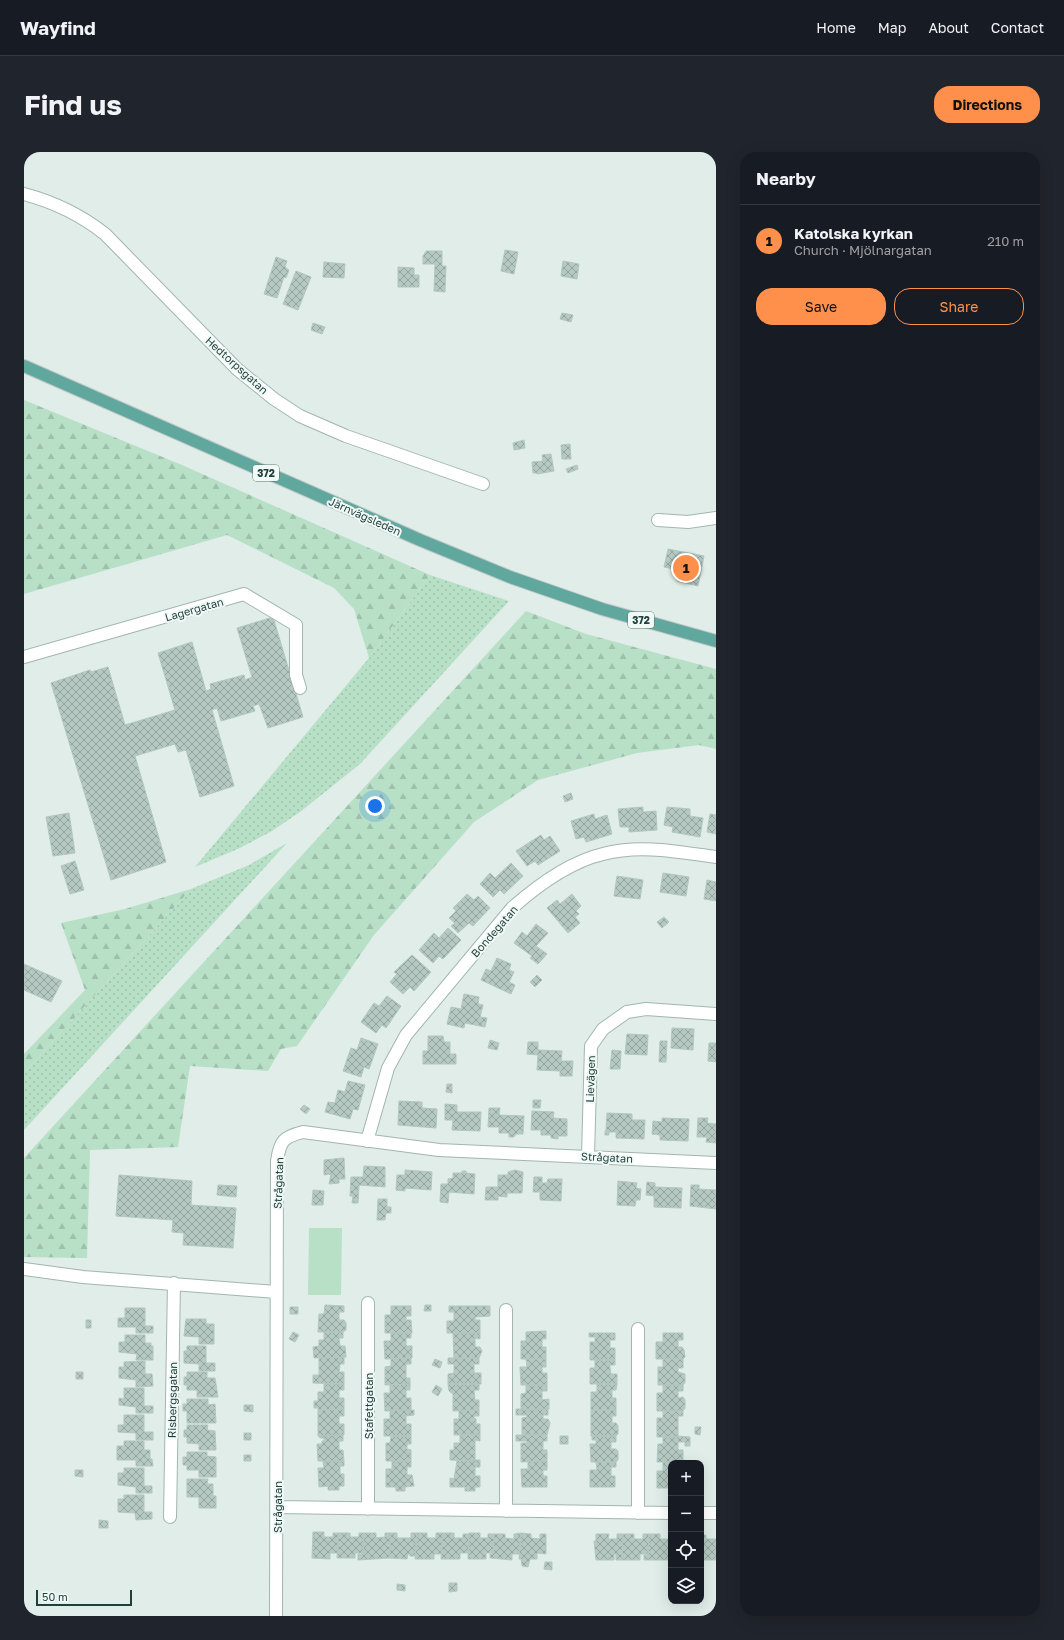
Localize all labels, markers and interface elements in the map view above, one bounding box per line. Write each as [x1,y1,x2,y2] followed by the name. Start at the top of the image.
[20,16,96,39] text: Wayfind
[816,19,856,36] text: Home
[878,19,906,36] text: Map
[928,19,969,36] text: About
[991,19,1044,36] text: Contact
[934,86,1040,123] button: Directions
[24,88,122,121] text: Find us
[756,168,816,189] text: Nearby
[794,224,913,242] text: Katolska kyrkan
[766,233,772,249] text: 1
[987,233,1024,249] text: 210 m
[794,242,932,258] text: Church · Mjölnargatan
[756,288,886,325] button: Save
[894,288,1024,325] button: Share
[203,334,271,396] street label: Hedtorpsgatan
[253,465,279,481] road number: 372
[327,494,403,538] street label: Järnvägsleden
[673,553,699,583] pin: 1
[163,594,225,624] street label: Lagergatan
[628,612,654,628] road number: 372
[365,796,385,816] your location
[468,903,520,959] street label: Bondegatan
[583,1055,597,1103] street label: Lievägen
[581,1149,633,1165] street label: Strågatan
[271,1157,285,1209] street label: Strågatan
[165,1362,179,1438] street label: Risbergsgatan
[362,1373,375,1439] street label: Stafettgatan
[668,1460,704,1604] map controls
[668,1460,704,1496] button: +
[271,1481,284,1533] street label: Strågatan
[668,1496,704,1532] button: −
[668,1532,704,1568] button: locate
[668,1568,704,1604] button: layers
[36,1588,132,1607] scale bar
[42,1590,68,1603] text: 50 m

